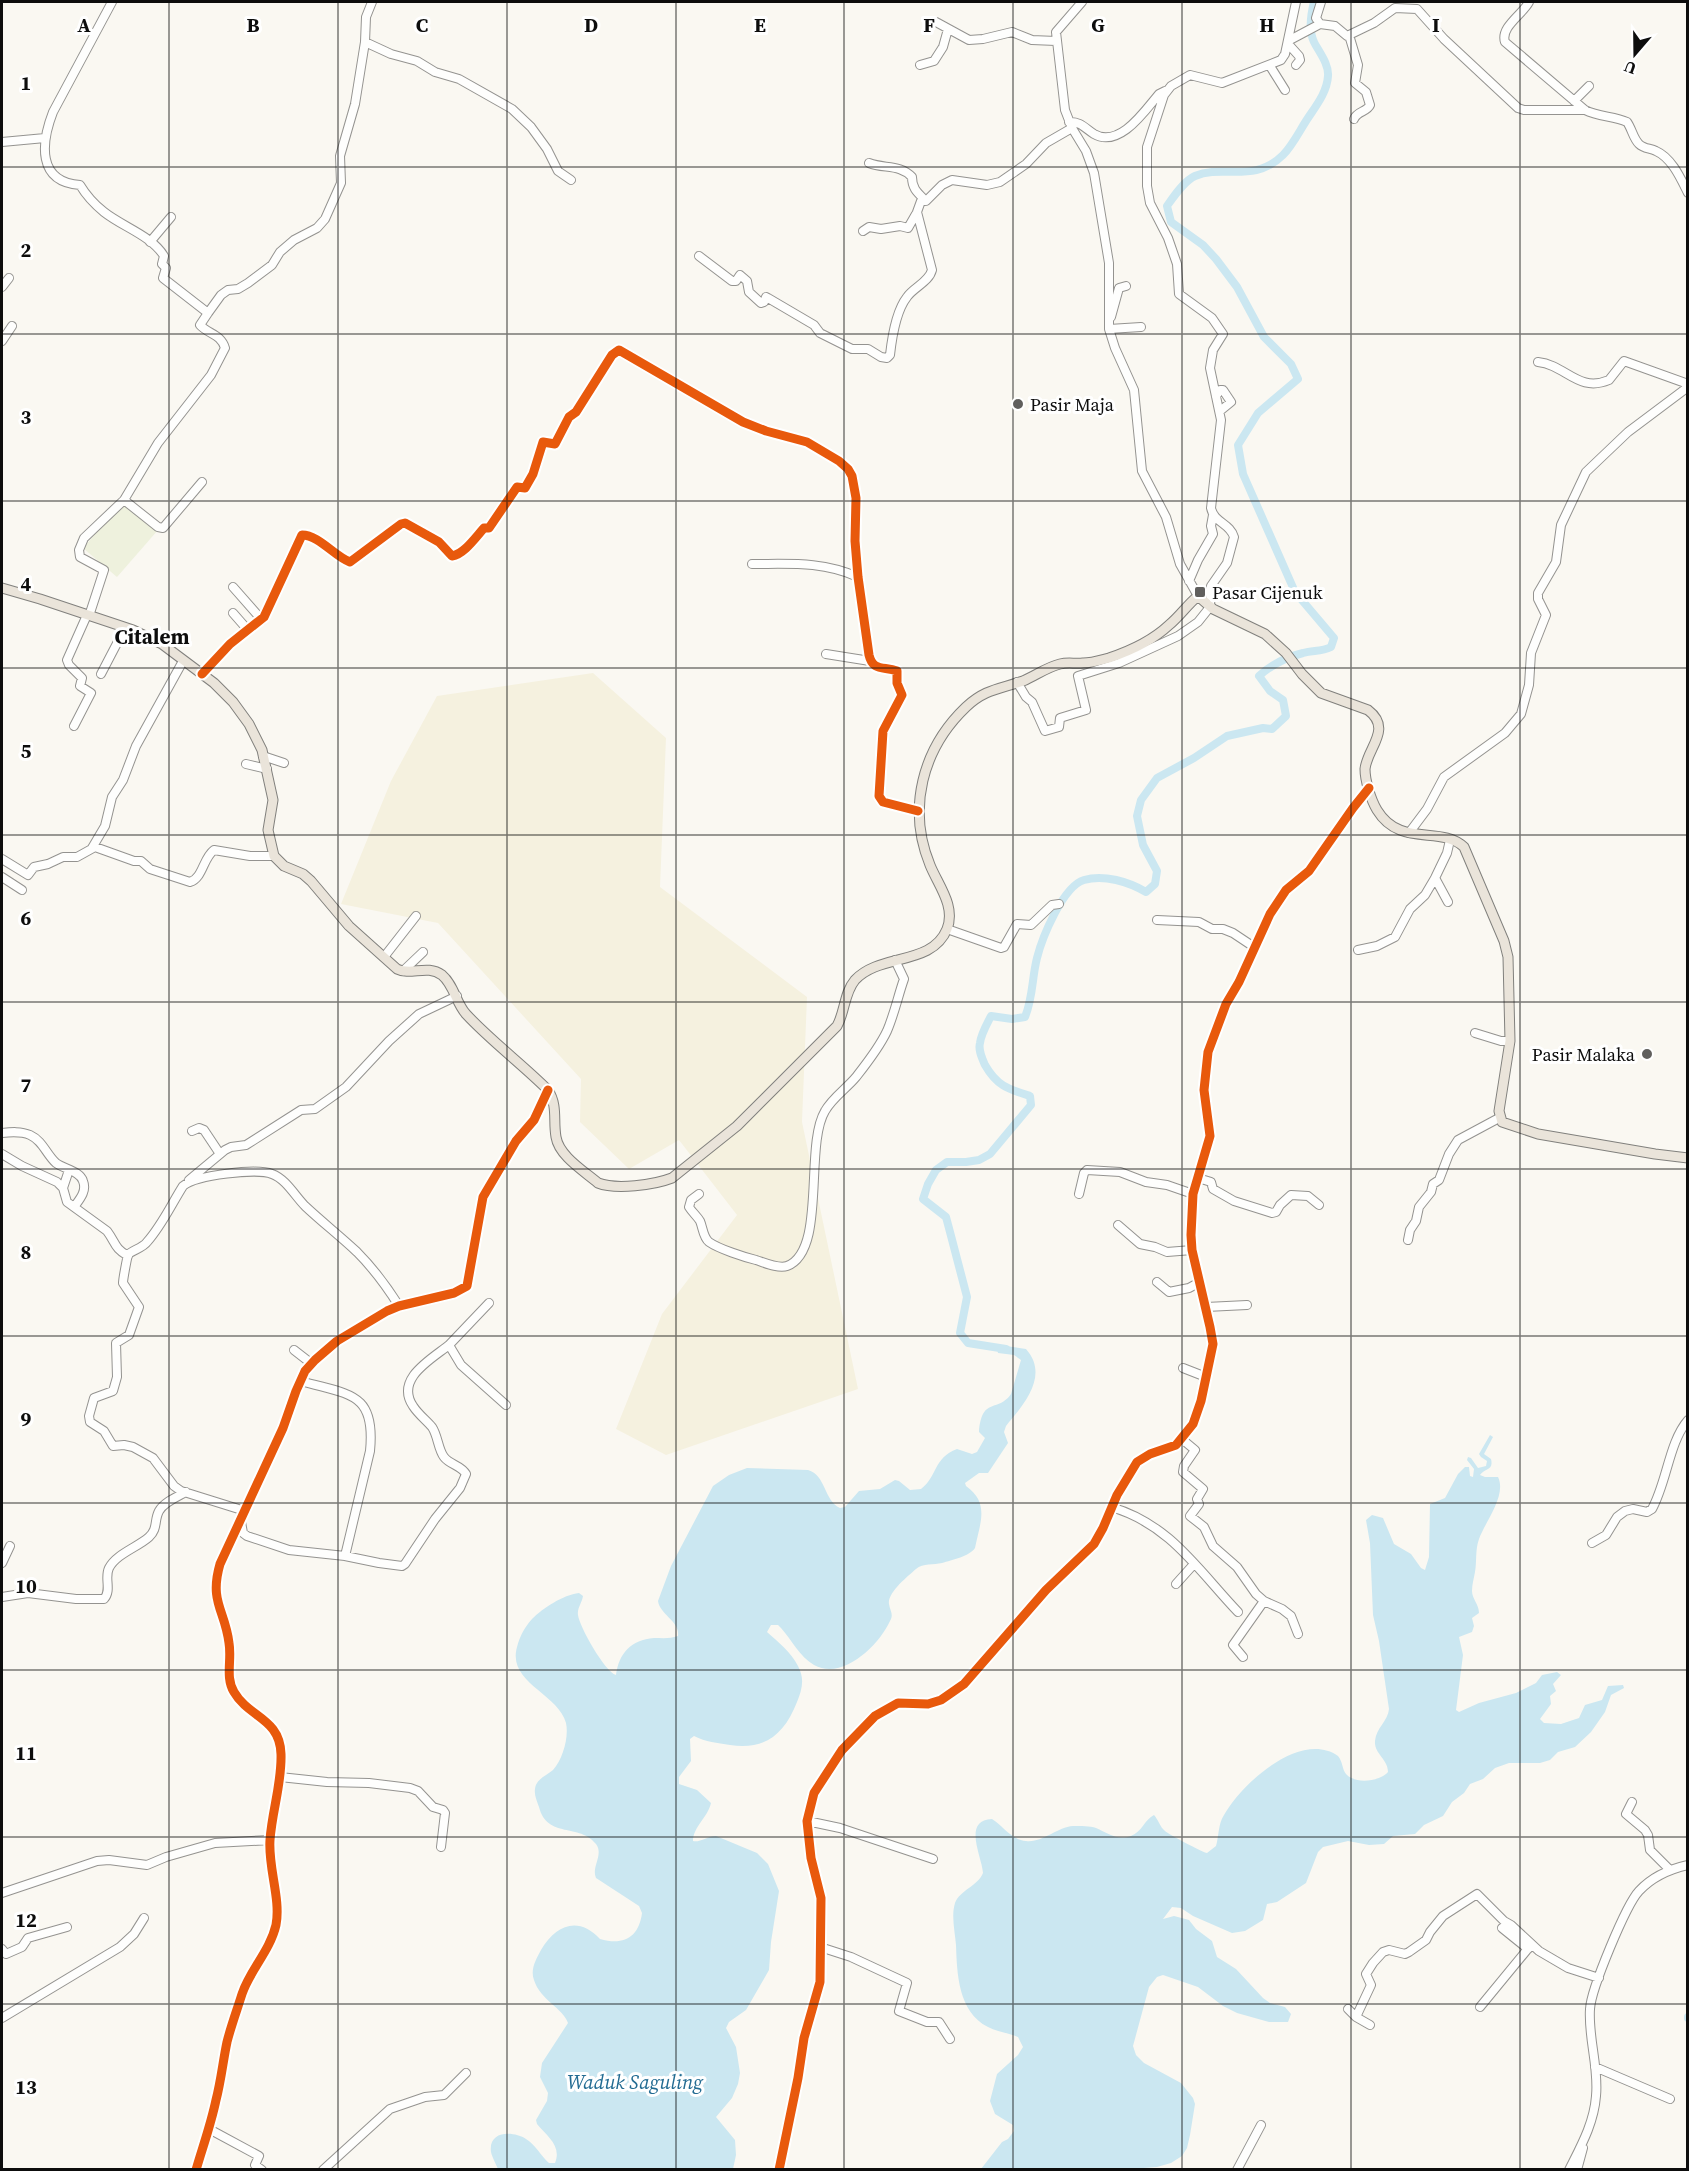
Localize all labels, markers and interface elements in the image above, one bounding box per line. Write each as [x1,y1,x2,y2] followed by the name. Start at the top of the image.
[77,11,91,39] text: A
[246,11,260,39] text: B
[416,11,428,39] text: C
[584,11,598,39] text: D
[754,11,766,39] text: E
[923,11,935,39] text: F
[1091,11,1105,39] text: G
[1259,11,1275,39] text: H
[1432,11,1440,39] text: I
[1605,24,1665,84] north arrow
[1620,56,1639,80] text: U
[21,69,31,97] text: 1
[21,236,32,264] text: 2
[1030,392,1115,417] place label: Pasir Maja
[1011,397,1025,411] marker: Pasir Maja
[21,403,32,431] text: 3
[21,570,32,598] text: 4
[1212,580,1323,605] place label: Pasar Cijenuk
[1193,585,1207,599] marker: Pasar Cijenuk
[114,622,190,651] district label: Citalem
[21,737,32,765] text: 5
[21,904,32,932] text: 6
[1532,1042,1636,1067] place label: Pasir Malaka
[1640,1047,1654,1061] marker: Pasir Malaka
[21,1071,32,1099] text: 7
[21,1238,31,1266] text: 8
[21,1405,32,1433] text: 9
[15,1572,37,1600] text: 10
[15,1739,37,1767] text: 11
[15,1906,37,1934] text: 12
[567,2068,704,2096] water label: Waduk Saguling
[15,2073,37,2101] text: 13

